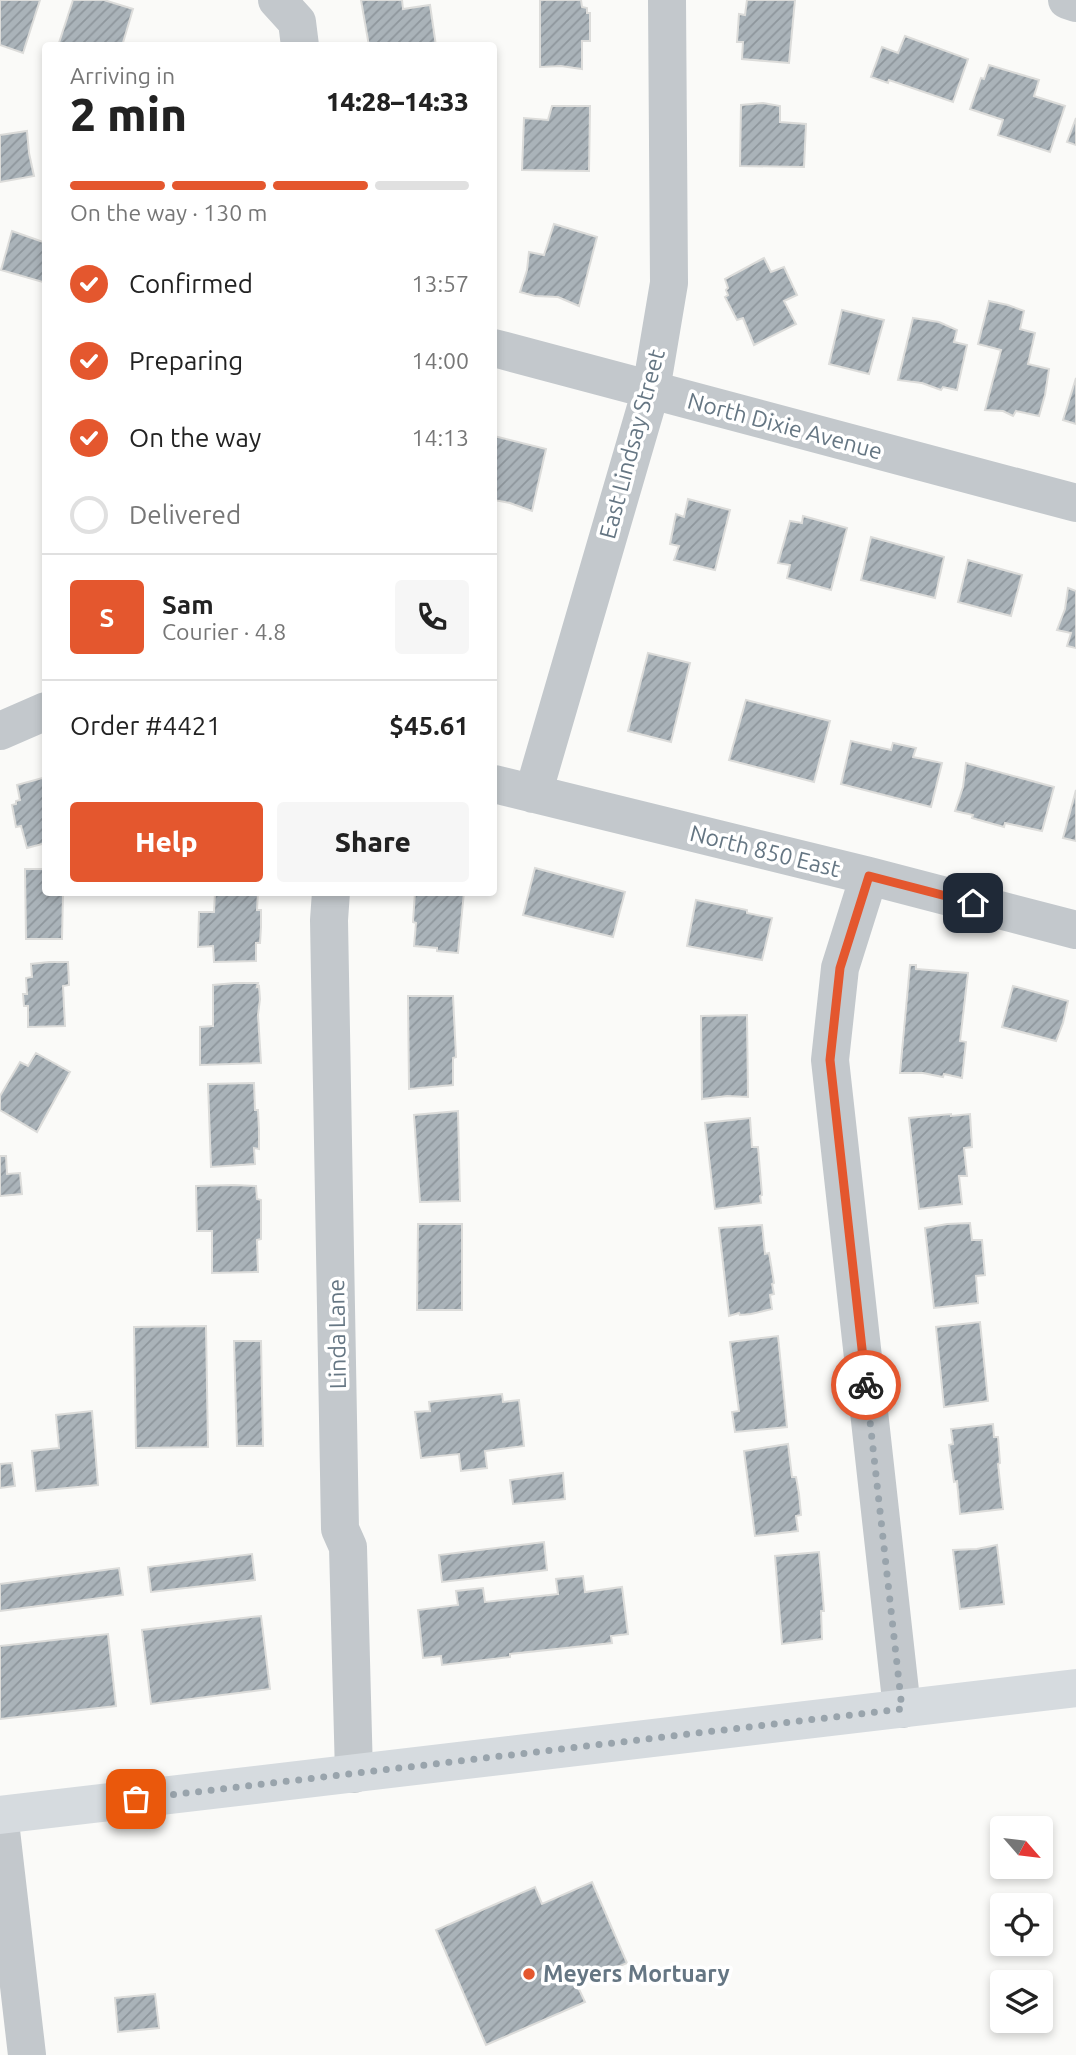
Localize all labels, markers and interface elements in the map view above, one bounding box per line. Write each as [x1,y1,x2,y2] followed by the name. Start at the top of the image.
[70,63,175,88] text: Arriving in
[326,87,469,116] text: 14:28–14:33
[70,88,187,140] text: 2 min
[70,200,267,225] text: On the way · 130 m
[70,265,108,303] icon: check
[129,269,253,298] text: Confirmed
[411,271,469,296] text: 13:57
[70,342,108,380] icon: check
[129,346,243,375] text: Preparing
[594,346,669,541] street label: East Lindsay Street
[411,348,469,373] text: 14:00
[685,387,885,464] street label: North Dixie Avenue
[70,419,108,457] icon: check
[129,423,261,452] text: On the way
[411,425,469,450] text: 14:13
[129,500,241,529] text: Delivered
[395,580,469,654] button: phone
[162,590,214,619] text: Sam
[100,603,114,632] text: S
[162,619,286,644] text: Courier · 4.8
[70,711,221,740] text: Order #4421
[389,711,469,740] text: $45.61
[70,802,263,882] button: Help
[277,802,469,882] button: Share
[687,820,843,881] street label: North 850 East
[943,873,1003,933] pin
[954,884,992,922] icon: home
[323,1279,350,1389] street label: Linda Lane
[831,1350,901,1420] courier
[847,1366,885,1404] icon: bike
[106,1769,166,1829] pin
[117,1780,155,1818] icon: bag
[990,1816,1054,1880] north arrow
[990,1816,1053,2033] map controls
[990,1893,1053,1956] button: locate
[543,1961,730,1986] place label: Meyers Mortuary
[521,1966,537,1982] marker: Meyers Mortuary
[990,1970,1053,2033] button: layers

